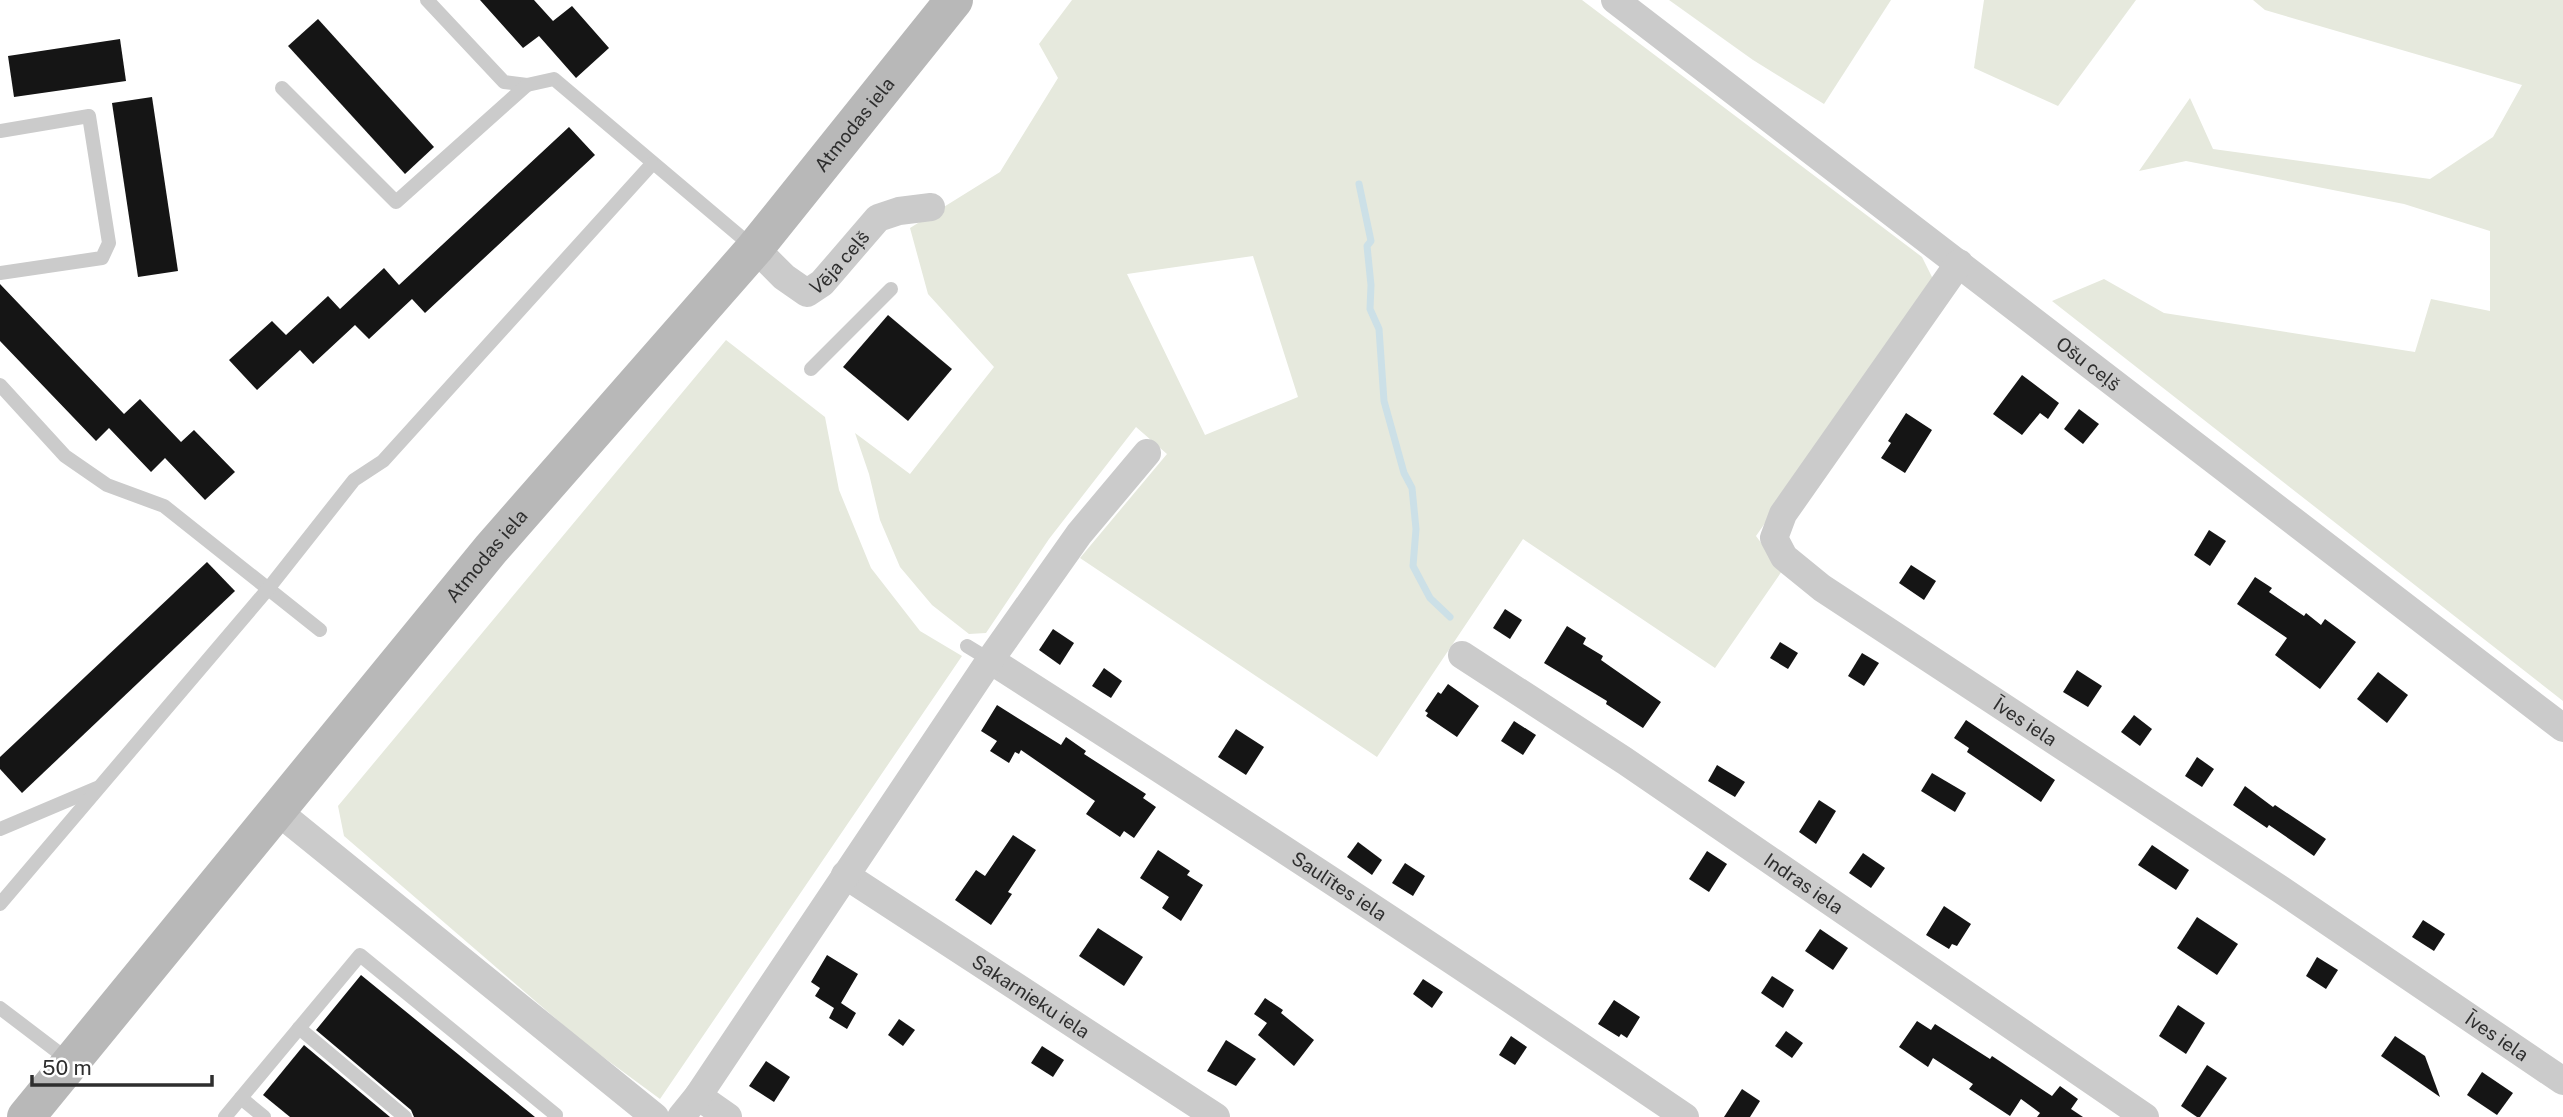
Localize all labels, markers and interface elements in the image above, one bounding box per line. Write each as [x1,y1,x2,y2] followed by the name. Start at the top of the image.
[810,73,899,176] street label: Atmodas iela
[806,226,874,299] street label: Vēja ceļš
[2052,332,2125,395] street label: Ošu ceļš
[441,505,532,607] street label: Atmodas iela
[1989,692,2061,750] street label: Īves iela
[1288,847,1391,925] street label: Saulītes iela
[1760,849,1848,918] street label: Indras iela
[968,950,1094,1043] street label: Sakarnieku iela
[2460,1007,2533,1065] street label: Īves iela
[32,1044,212,1088] scale bar
[42,1055,92,1080] text: 50 m

